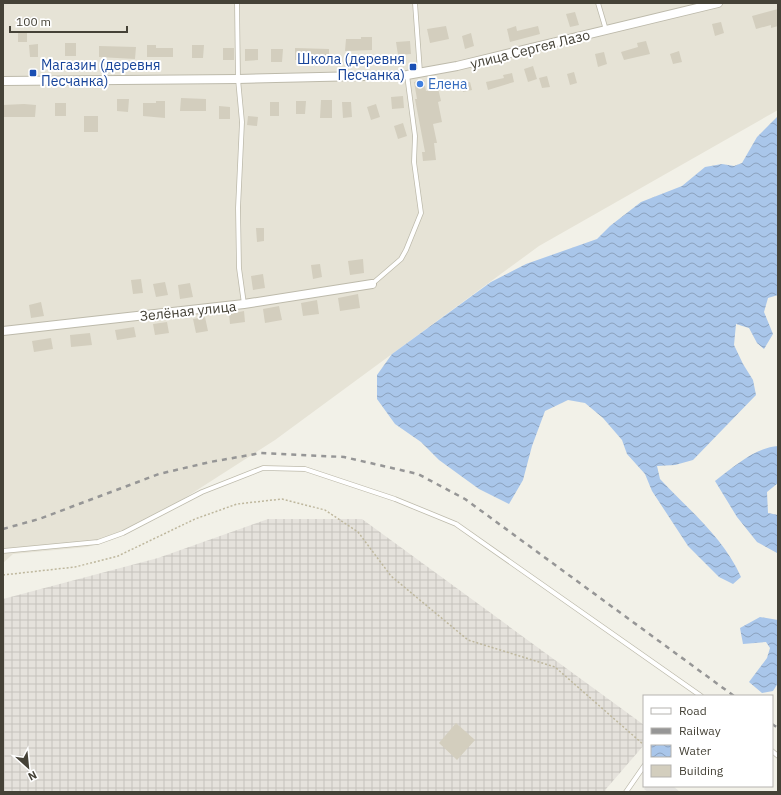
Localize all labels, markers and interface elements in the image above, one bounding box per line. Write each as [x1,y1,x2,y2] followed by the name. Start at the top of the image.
[10,8,127,34] scale bar
[16,14,51,29] text: 100 m
[468,25,592,73] street label: улица Сергея Лазо
[297,50,405,84] place label: Школа (деревня Песчанка)
[41,56,161,90] place label: Магазин (деревня Песчанка)
[408,62,418,72] marker: Школа (деревня Песчанка)
[28,68,38,78] marker: Магазин (деревня Песчанка)
[428,75,468,93] place label: Елена
[415,79,425,89] marker: Елена
[139,297,238,325] street label: Зелёная улица
[643,695,773,787] legend
[679,703,707,718] text: Road
[679,723,721,738] text: Railway
[679,743,712,758] text: Water
[8,747,48,787] north arrow
[679,763,724,778] text: Building
[26,768,39,784] text: N

